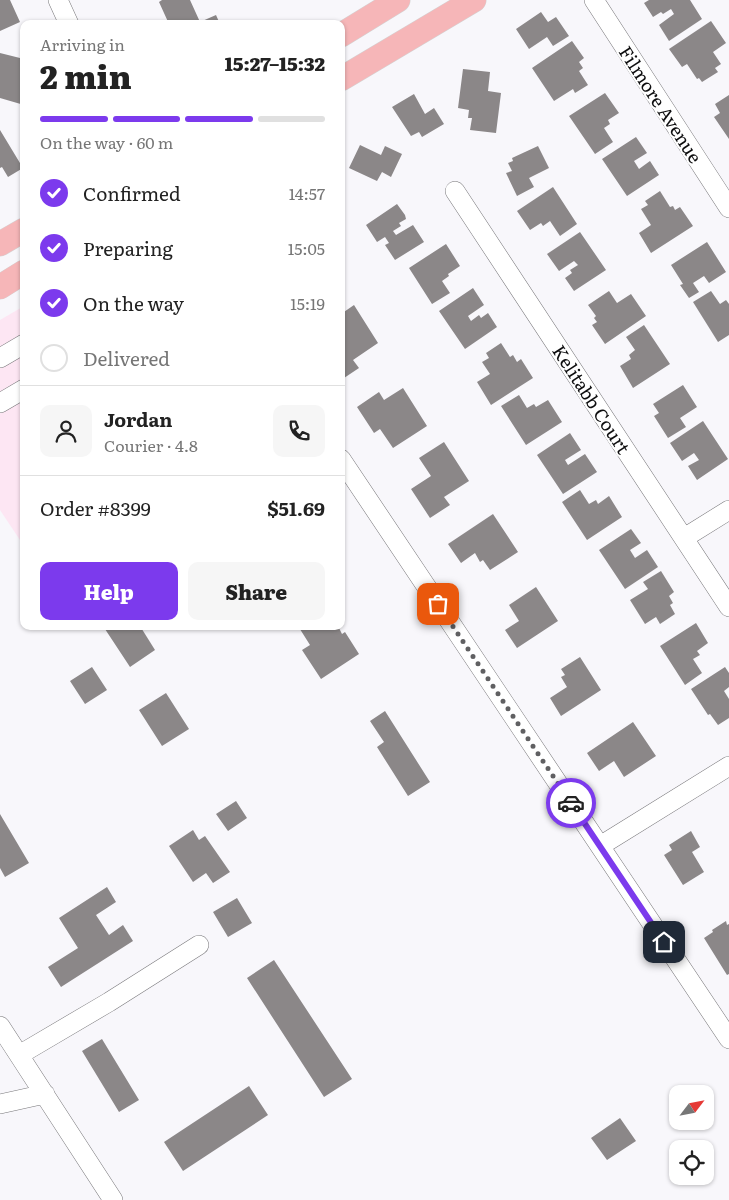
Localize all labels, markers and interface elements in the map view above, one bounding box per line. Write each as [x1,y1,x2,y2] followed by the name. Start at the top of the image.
[40,32,125,56] text: Arriving in
[613,40,709,168] street label: Filmore Avenue
[225,49,325,77] text: 15:27–15:32
[40,51,132,99] text: 2 min
[40,130,173,154] text: On the way · 60 m
[40,179,68,207] icon: check
[83,179,181,207] text: Confirmed
[289,181,325,205] text: 14:57
[40,234,68,262] icon: check
[83,234,173,262] text: Preparing
[288,236,325,260] text: 15:05
[40,289,68,317] icon: check
[83,289,184,317] text: On the way
[290,291,325,315] text: 15:19
[547,339,638,459] street label: Kelitabb Court
[83,344,170,372] text: Delivered
[40,405,92,457] button: person
[104,405,173,433] text: Jordan
[273,405,325,457] button: phone
[104,433,198,457] text: Courier · 4.8
[40,494,151,522] text: Order #8399
[267,494,325,522] text: $51.69
[40,562,178,620] button: Help
[188,562,325,620] button: Share
[417,583,459,625] pin
[424,590,452,618] icon: bag
[546,778,596,828] courier
[557,789,585,817] icon: car
[643,921,685,963] pin
[650,928,678,956] icon: home
[669,1085,714,1130] north arrow
[669,1085,714,1185] map controls
[669,1140,714,1185] button: locate

